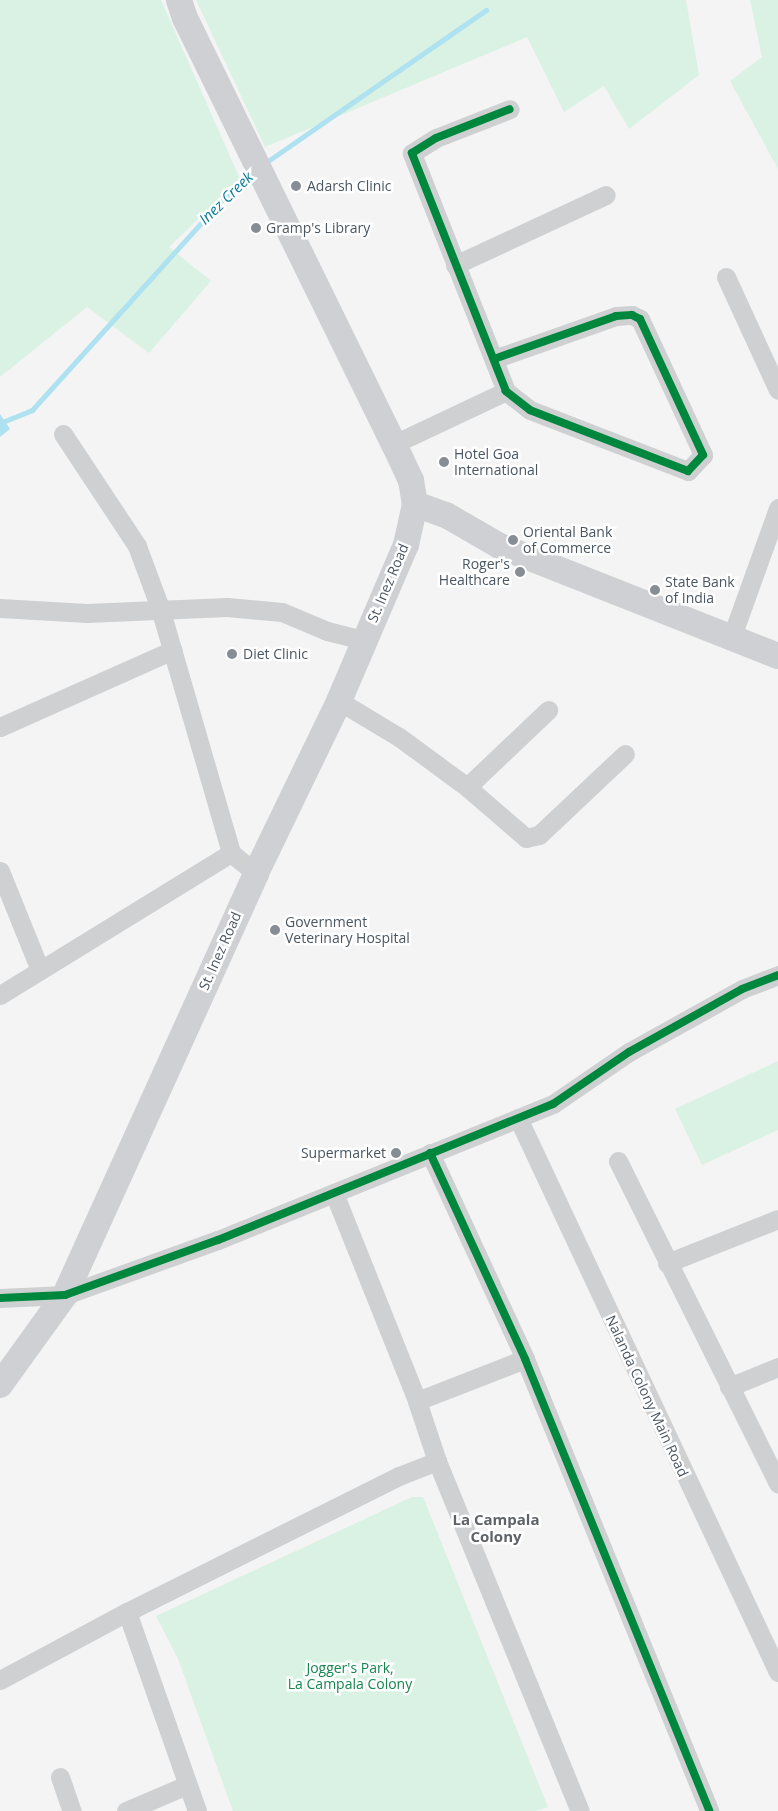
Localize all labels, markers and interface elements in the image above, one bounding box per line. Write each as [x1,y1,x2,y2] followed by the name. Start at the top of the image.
[195,168,257,228] water label: Inez Creek
[307,178,392,194] place label: Adarsh Clinic
[289,179,303,193] marker: Adarsh Clinic
[266,220,370,236] place label: Gramp's Library
[250,222,262,234] marker: Gramp's Library
[454,446,538,478] place label: Hotel Goa International
[438,456,450,468] marker: Hotel Goa International
[523,524,612,556] place label: Oriental Bank of Commerce
[507,534,519,546] marker: Oriental Bank of Commerce
[364,541,412,625] street label: St. Inez Road
[439,556,510,588] place label: Roger's Healthcare
[514,566,526,578] marker: Roger's Healthcare
[665,574,735,606] place label: State Bank of India
[649,584,661,596] marker: State Bank of India
[243,646,308,662] place label: Diet Clinic
[225,647,239,661] marker: Diet Clinic
[195,909,245,993] street label: St. Inez Road
[285,914,410,946] place label: Government Veterinary Hospital
[269,924,281,936] marker: Government Veterinary Hospital
[301,1145,386,1161] place label: Supermarket
[390,1147,402,1159] marker: Supermarket
[602,1313,692,1479] street label: Nalanda Colony Main Road
[453,1510,539,1545] district label: La Campala Colony
[288,1660,412,1692] park label: Jogger's Park, La Campala Colony

